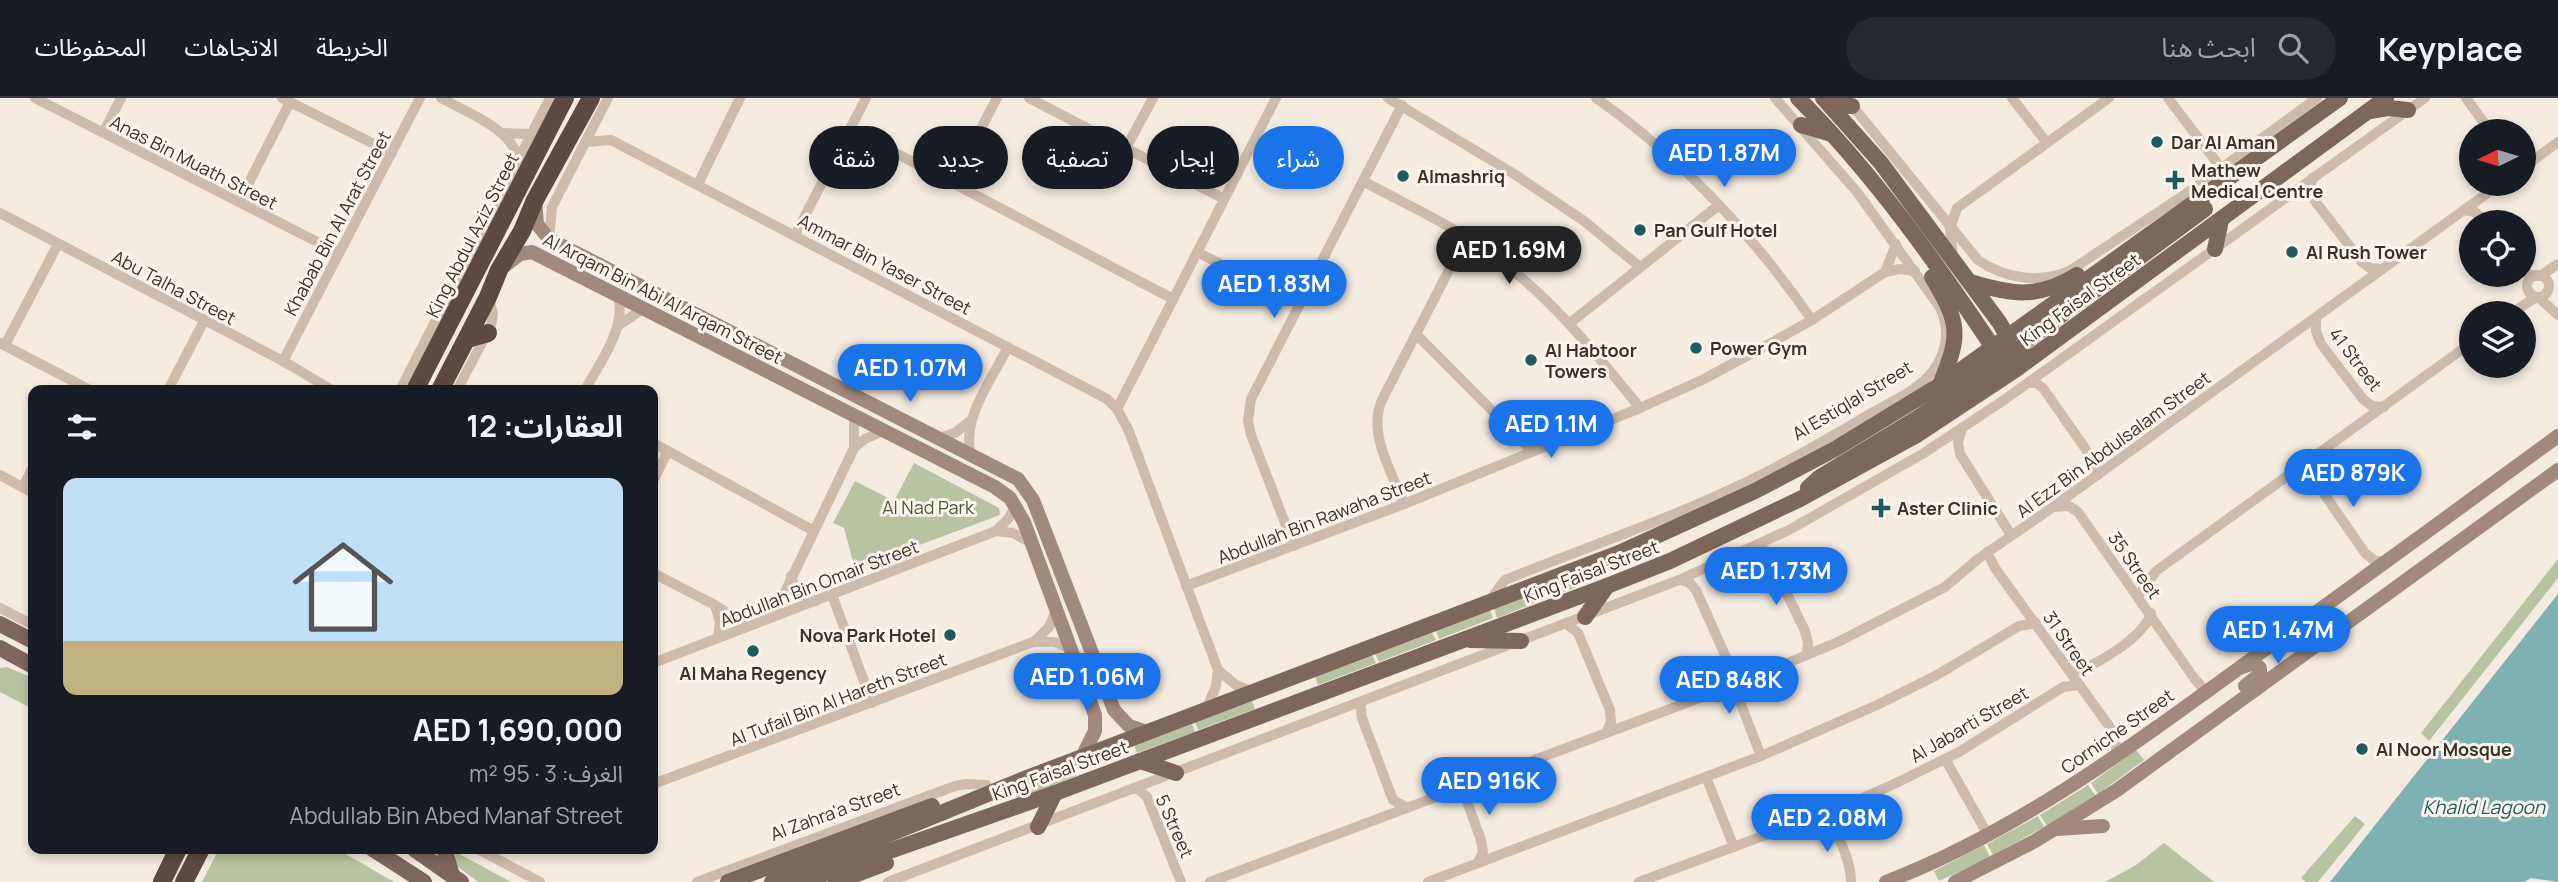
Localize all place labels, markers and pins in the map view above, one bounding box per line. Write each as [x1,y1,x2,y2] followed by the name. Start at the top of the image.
[1644,130,1804,189] pin: AED 1.87M
[2171,130,2275,154] place label: Dar Al Aman
[2149,134,2165,150] marker: Dar Al Aman
[2191,158,2324,203] place label: Mathew Medical Centre
[1417,164,1505,188] place label: Almashriq
[1395,168,1411,184] marker: Almashriq
[2165,170,2185,190] marker: Mathew Medical Centre
[1654,218,1778,242] place label: Pan Gulf Hotel
[1632,222,1648,238] marker: Pan Gulf Hotel
[1429,226,1589,286] pin: AED 1.69M
[2306,240,2427,264] place label: Al Rush Tower
[2284,244,2300,260] marker: Al Rush Tower
[1194,260,1354,320] pin: AED 1.83M
[1710,336,1807,360] place label: Power Gym
[1545,338,1637,383] place label: Al Habtoor Towers
[1688,340,1704,356] marker: Power Gym
[830,344,990,404] pin: AED 1.07M
[1523,352,1539,368] marker: Al Habtoor Towers
[1479,400,1623,460] pin: AED 1.1M
[2281,450,2425,509] pin: AED 879K
[1897,496,1998,520] place label: Aster Clinic
[1871,498,1891,518] marker: Aster Clinic
[1696,547,1856,607] pin: AED 1.73M
[2198,606,2358,666] pin: AED 1.47M
[800,623,936,647] place label: Nova Park Hotel
[942,627,958,643] marker: Nova Park Hotel
[745,643,761,659] marker: Al Maha Regency
[1007,654,1167,713] pin: AED 1.06M
[1657,656,1801,716] pin: AED 848K
[679,661,827,685] place label: Al Maha Regency
[2376,737,2512,761] place label: Al Noor Mosque
[2354,741,2370,757] marker: Al Noor Mosque
[1417,758,1561,817] pin: AED 916K
[1747,794,1907,854] pin: AED 2.08M

